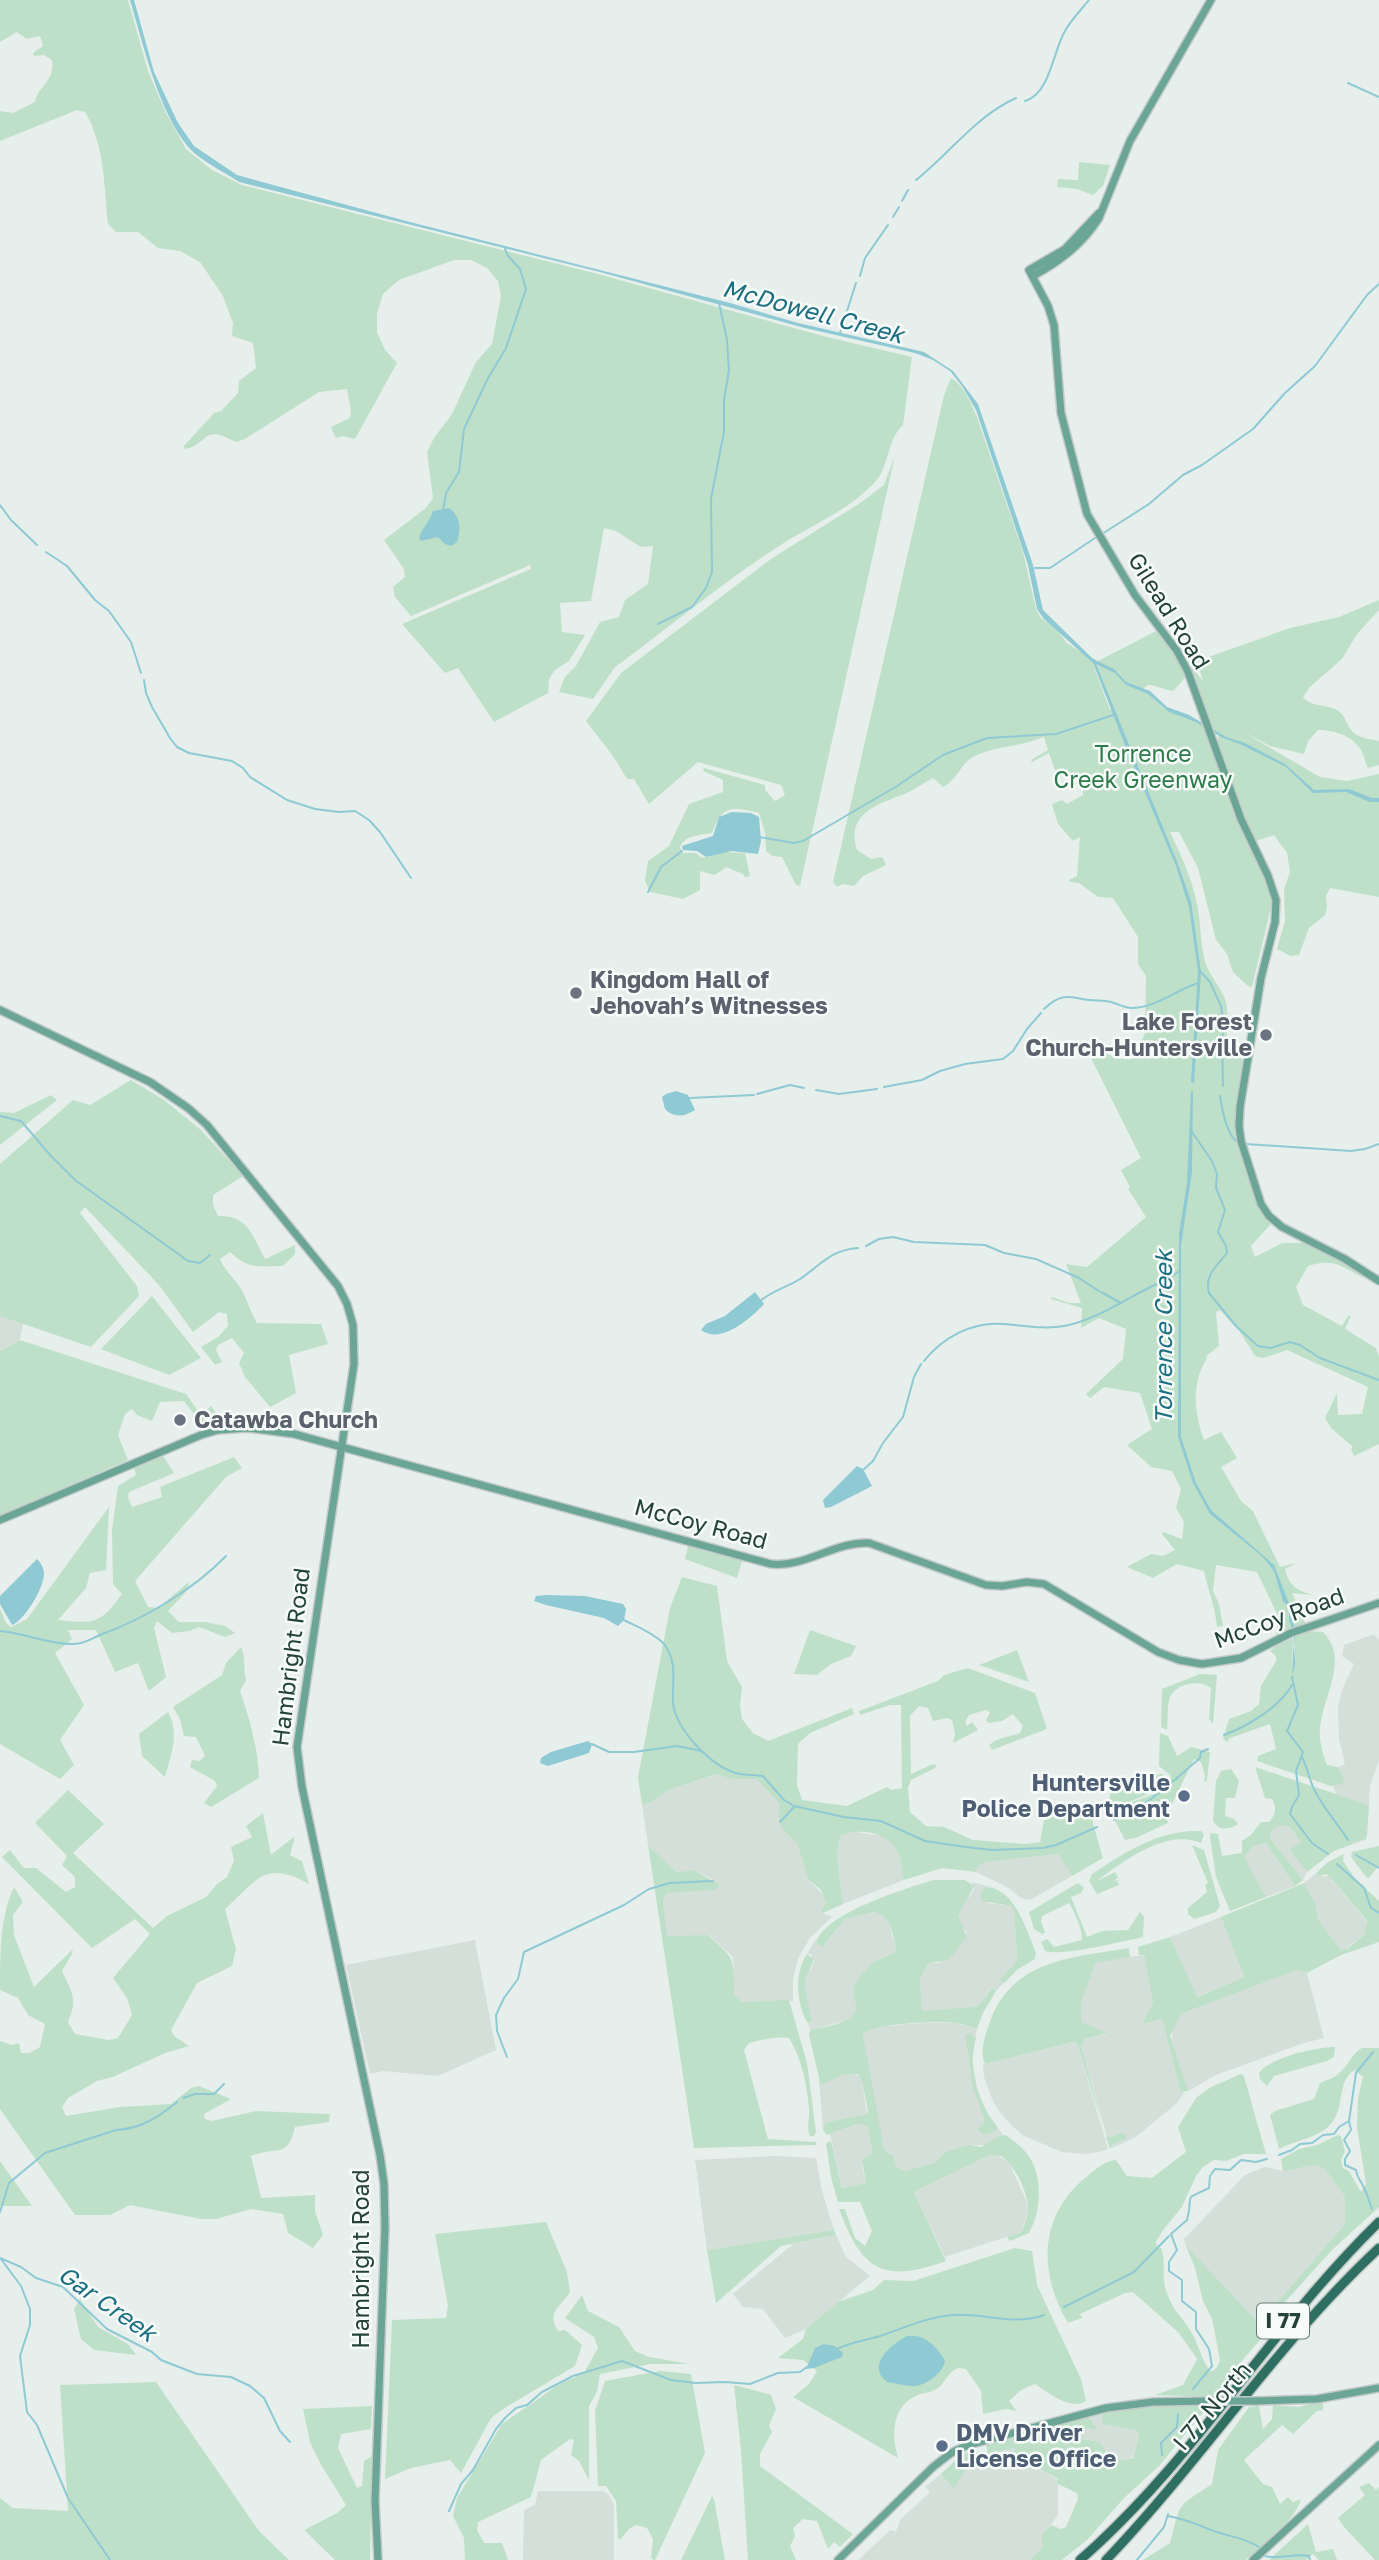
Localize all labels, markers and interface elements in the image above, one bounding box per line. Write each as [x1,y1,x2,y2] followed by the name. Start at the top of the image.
[720,272,909,349] water label: McDowell Creek
[1123,547,1217,674] street label: Gilead Road
[1054,739,1233,793] park label: Torrence Creek Greenway
[590,965,828,1019] place label: Kingdom Hall of Jehovah’s Witnesses
[568,985,584,1001] marker: Kingdom Hall of Jehovah’s Witnesses
[1025,1007,1252,1061] place label: Lake Forest Church-Huntersville
[1258,1027,1274,1043] marker: Lake Forest Church-Huntersville
[1148,1248,1177,1424] water label: Torrence Creek
[194,1405,378,1433] place label: Catawba Church
[172,1412,188,1428] marker: Catawba Church
[632,1492,771,1554] street label: McCoy Road
[265,1566,315,1748] street label: Hambright Road
[1210,1581,1347,1654] street label: McCoy Road
[962,1768,1170,1822] place label: Huntersville Police Department
[1176,1788,1192,1804] marker: Huntersville Police Department
[346,2169,374,2349] street label: Hambright Road
[53,2259,164,2348] water label: Gar Creek
[1257,2304,1309,2338] road number: I 77
[1166,2355,1256,2455] street label: I 77 North
[956,2418,1116,2472] place label: DMV Driver License Office
[934,2438,950,2454] marker: DMV Driver License Office

